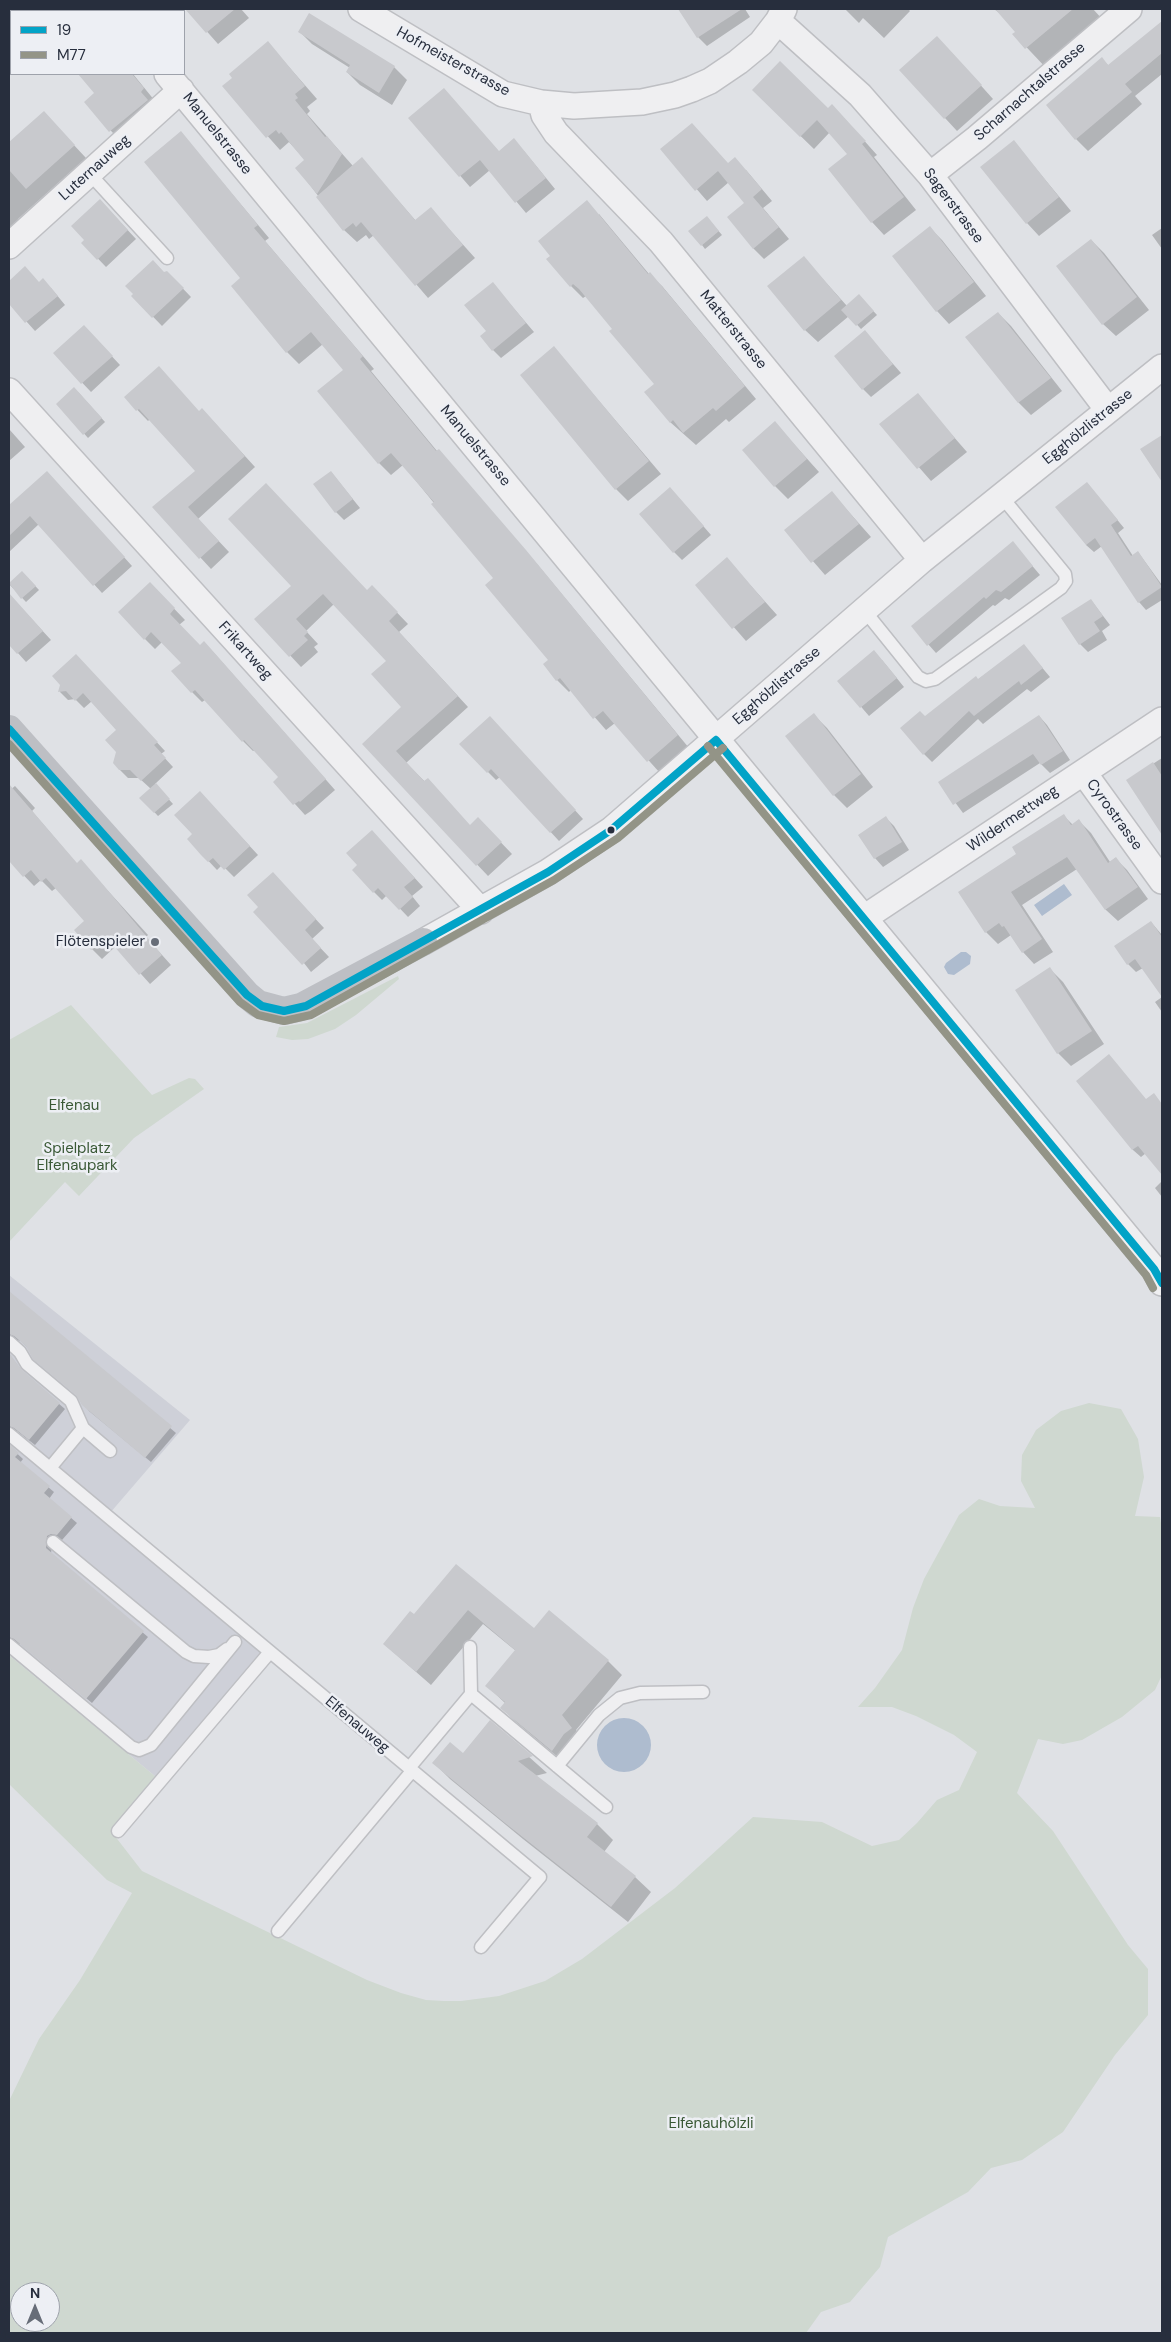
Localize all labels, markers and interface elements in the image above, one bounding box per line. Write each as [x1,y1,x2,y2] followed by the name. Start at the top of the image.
[10,10,185,75] legend
[57,20,71,40] text: 19
[393,23,513,101] street label: Hofmeisterstrasse
[971,39,1089,145] street label: Scharnachtalstrasse
[57,45,86,65] text: M77
[178,89,256,179] street label: Manuelstrasse
[56,131,134,205] street label: Luternauweg
[919,165,987,247] street label: Sagerstrasse
[696,287,770,373] street label: Matterstrasse
[1039,385,1137,469] street label: Egghölzlistrasse
[436,402,514,490] street label: Manuelstrasse
[214,618,276,684] street label: Frikartweg
[729,643,825,729] street label: Egghölzlistrasse
[1082,776,1146,854] street label: Cyrostrasse
[964,782,1062,856] street label: Wildermettweg
[606,825,616,835] unlabelled marker
[56,933,145,951] place label: Flötenspieler
[149,936,161,948] marker: Flötenspieler
[49,1097,99,1115] park label: Elfenau
[36,1140,118,1175] park label: Spielplatz Elfenaupark
[321,1693,393,1757] street label: Elfenauweg
[668,2115,754,2133] park label: Elfenauhölzli
[10,2282,60,2332] north arrow
[30,2284,40,2302] text: N

